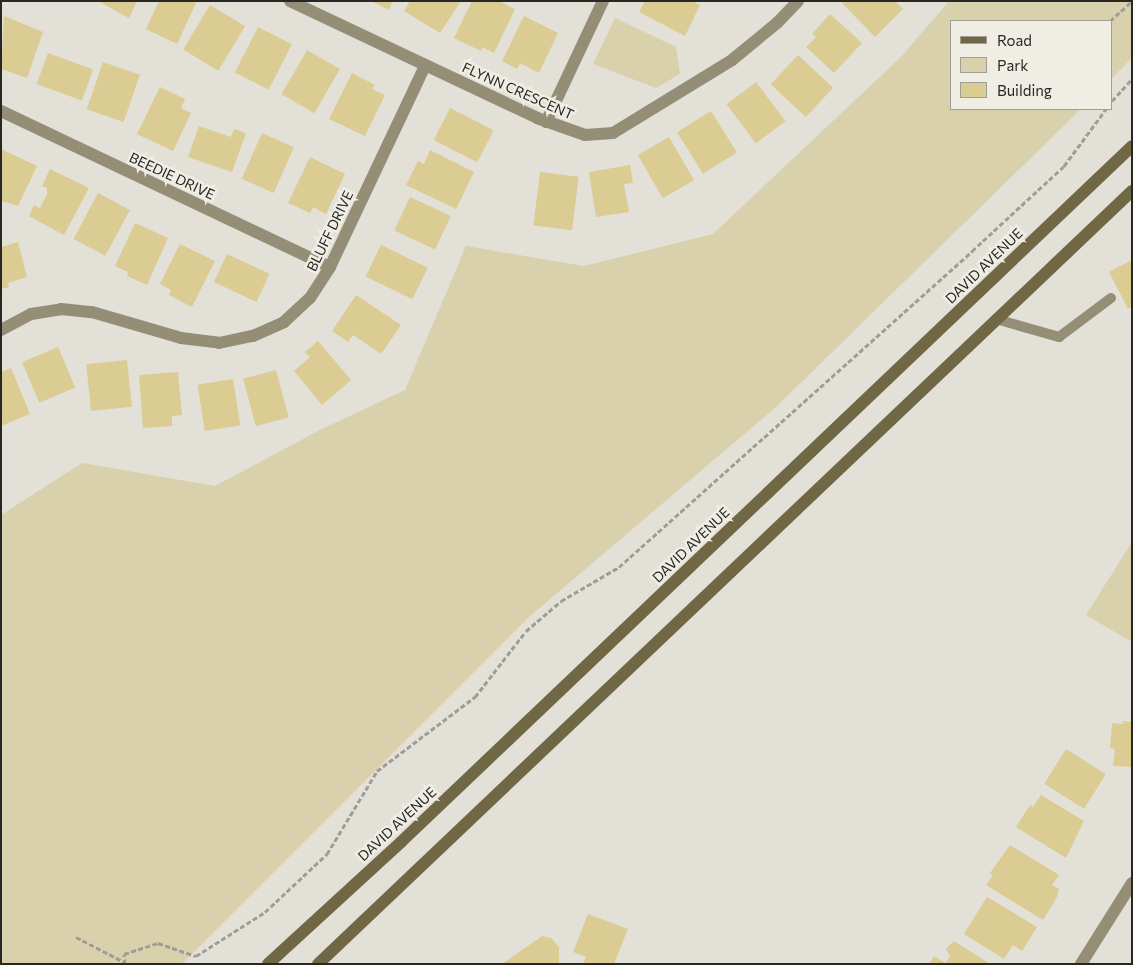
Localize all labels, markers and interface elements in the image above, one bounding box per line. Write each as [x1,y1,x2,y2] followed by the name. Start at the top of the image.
[950,20,1113,110] legend
[997,31,1032,49] text: Road
[997,56,1028,74] text: Park
[460,59,576,123] street label: FLYNN CRESCENT
[997,81,1052,99] text: Building
[127,149,217,203] street label: BEEDIE DRIVE
[303,188,357,274] street label: BLUFF DRIVE
[942,225,1026,307] street label: DAVID AVENUE
[649,504,733,586] street label: DAVID AVENUE
[354,784,440,864] street label: DAVID AVENUE

